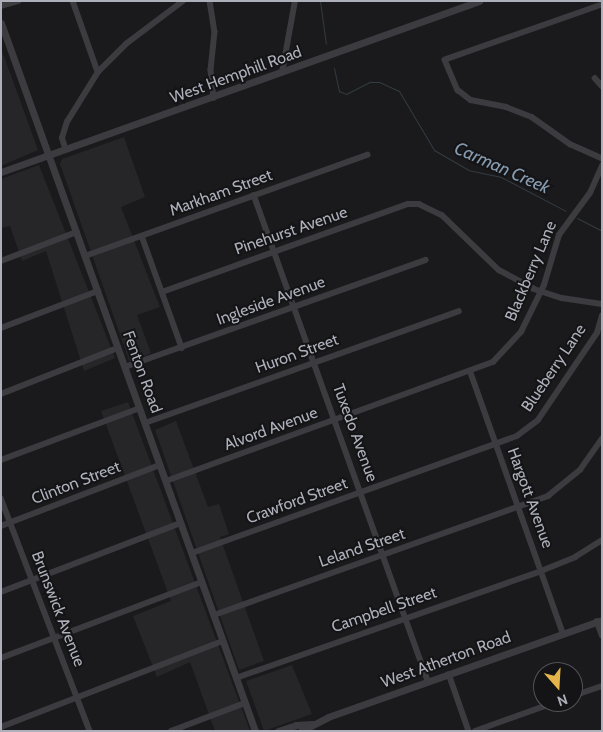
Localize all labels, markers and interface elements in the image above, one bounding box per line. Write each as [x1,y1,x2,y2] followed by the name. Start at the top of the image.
[168,42,304,108] street label: West Hemphill Road
[451,137,553,199] water label: Carman Creek
[167,166,275,220] street label: Markham Street
[232,203,350,259] street label: Pinehurst Avenue
[501,218,561,324] street label: Blackberry Lane
[214,272,328,330] street label: Ingleside Avenue
[518,321,590,415] street label: Blueberry Lane
[118,328,166,416] street label: Fenton Road
[253,330,341,378] street label: Huron Street
[328,381,382,485] street label: Tuxedo Avenue
[222,403,320,455] street label: Alvord Avenue
[503,445,557,551] street label: Hargott Avenue
[29,457,123,509] street label: Clinton Street
[244,474,350,528] street label: Crawford Street
[316,524,408,572] street label: Leland Street
[27,549,89,669] street label: Brunswick Avenue
[329,583,439,637] street label: Campbell Street
[379,628,513,692] street label: West Atherton Road
[533,662,583,712] north arrow
[555,690,570,710] text: N

